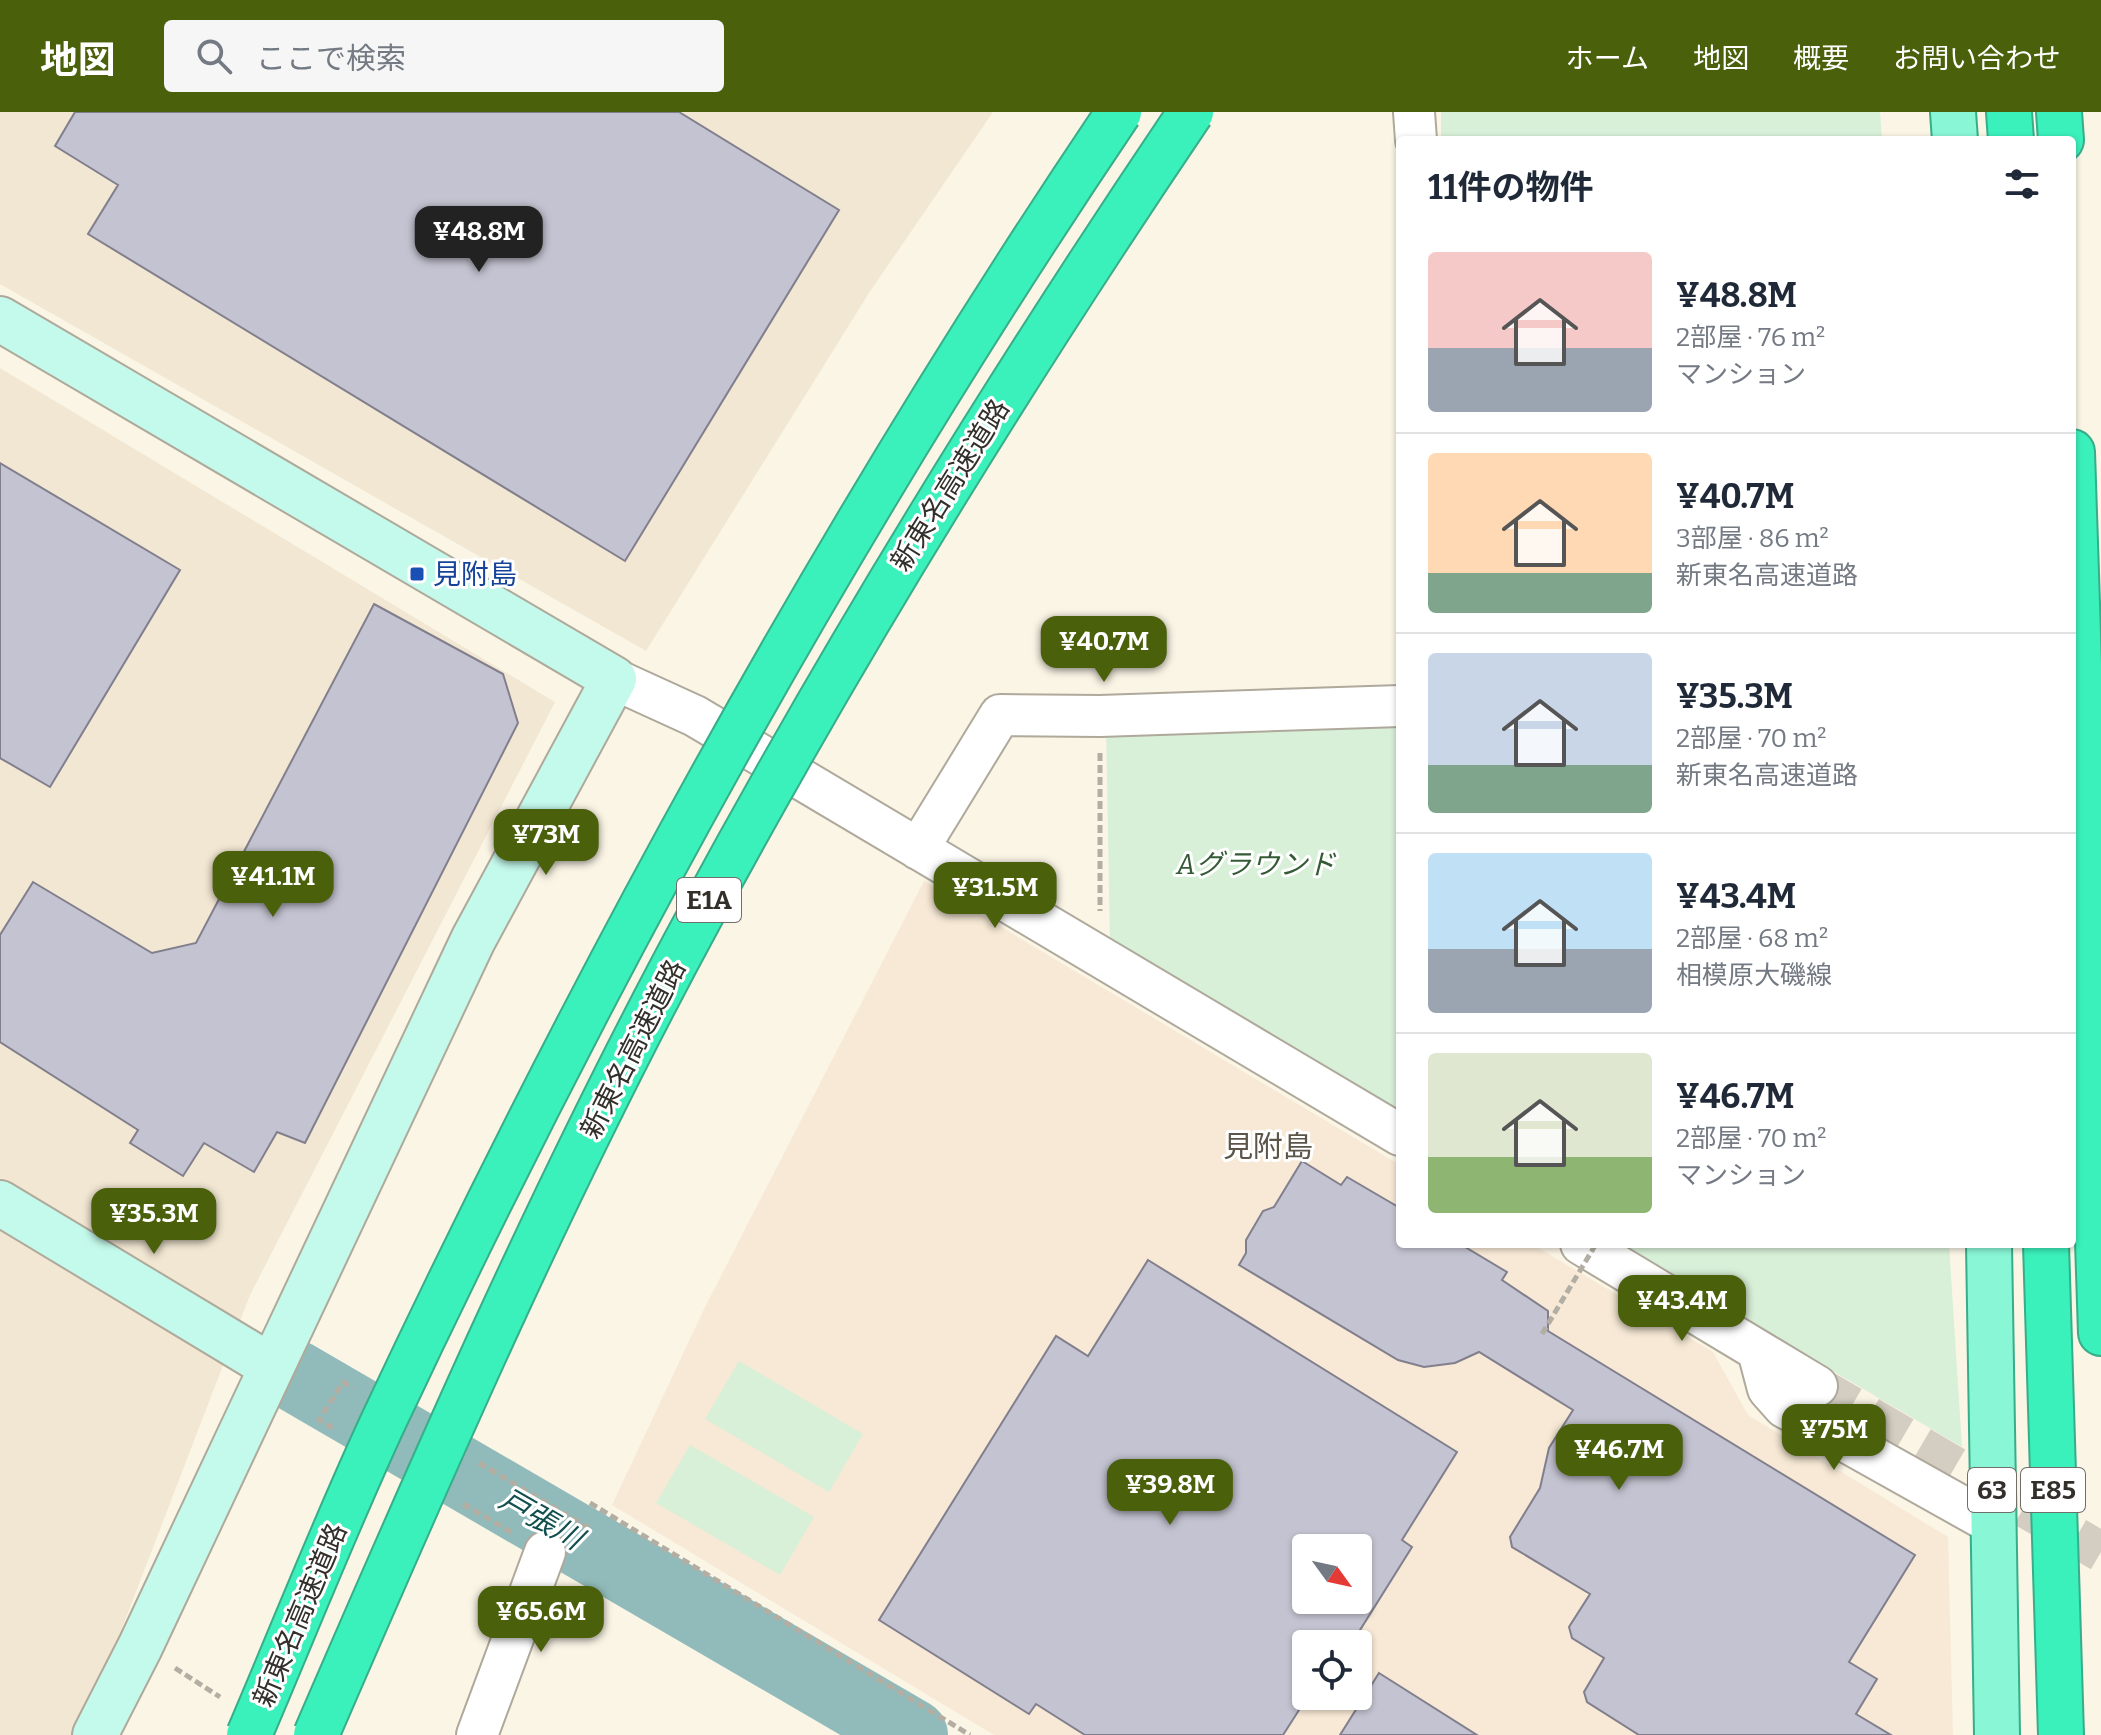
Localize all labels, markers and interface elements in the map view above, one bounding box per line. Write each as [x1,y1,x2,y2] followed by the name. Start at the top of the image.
[164,20,724,92] search box
[192,34,236,78] icon: search
[40,37,116,83] text: 地図
[256,41,406,77] text: ここで検索
[1566,42,1649,75] text: ホーム
[1693,42,1749,75] text: 地図
[1793,42,1849,75] text: 概要
[1893,42,2061,75] text: お問い合わせ
[2000,162,2044,206] icon: filters
[1428,167,1593,208] text: 11件の物件
[414,206,544,274] pin: ¥48.8M
[433,216,525,247] text: ¥48.8M
[1676,275,1797,316] text: ¥48.8M
[1492,284,1588,380] icon: home
[1676,322,1825,353] text: 2部屋 · 76 m²
[1676,359,1806,390] text: マンション
[884,393,1016,577] street label: 新東名高速道路
[1676,476,1794,517] text: ¥40.7M
[1492,485,1588,581] icon: home
[1676,523,1829,554] text: 3部屋 · 86 m²
[433,558,517,591] place label: 見附島
[1676,560,1858,591] text: 新東名高速道路
[408,565,426,583] marker: 見附島
[1039,616,1169,684] pin: ¥40.7M
[1059,626,1149,657] text: ¥40.7M
[1676,676,1793,717] text: ¥35.3M
[1492,685,1588,781] icon: home
[1676,723,1827,754] text: 2部屋 · 70 m²
[1676,760,1858,791] text: 新東名高速道路
[499,809,593,877] pin: ¥73M
[512,819,580,850] text: ¥73M
[1175,848,1336,881] park label: Aグラウンド
[208,851,338,919] pin: ¥41.1M
[231,861,315,892] text: ¥41.1M
[930,862,1060,930] pin: ¥31.5M
[952,872,1038,903] text: ¥31.5M
[1676,876,1796,917] text: ¥43.4M
[677,878,741,922] road number: E1A
[1492,885,1588,981] icon: home
[1676,923,1828,954] text: 2部屋 · 68 m²
[574,954,692,1144] street label: 新東名高速道路
[1676,960,1832,991] text: 相模原大磯線
[1676,1076,1794,1117] text: ¥46.7M
[1492,1085,1588,1181] icon: home
[1676,1123,1827,1154] text: 2部屋 · 70 m²
[1223,1129,1313,1165] district label: 見附島
[1676,1160,1806,1191] text: マンション
[89,1188,219,1256] pin: ¥35.3M
[109,1198,199,1229] text: ¥35.3M
[1617,1275,1747,1343] pin: ¥43.4M
[1636,1285,1728,1316] text: ¥43.4M
[1787,1404,1881,1472] pin: ¥75M
[1800,1414,1868,1445] text: ¥75M
[1554,1424,1684,1492] pin: ¥46.7M
[1574,1434,1664,1465] text: ¥46.7M
[1105,1459,1235,1527] pin: ¥39.8M
[1968,1468,2016,1512] road number: 63
[2021,1468,2085,1512] road number: E85
[1125,1469,1215,1500] text: ¥39.8M
[493,1481,592,1559] water label: 戸張川
[247,1518,353,1712] street label: 新東名高速道路
[1292,1534,1372,1614] north arrow
[1292,1534,1372,1710] map controls
[476,1586,606,1654] pin: ¥65.6M
[496,1596,586,1627] text: ¥65.6M
[1292,1630,1372,1710] button: locate

